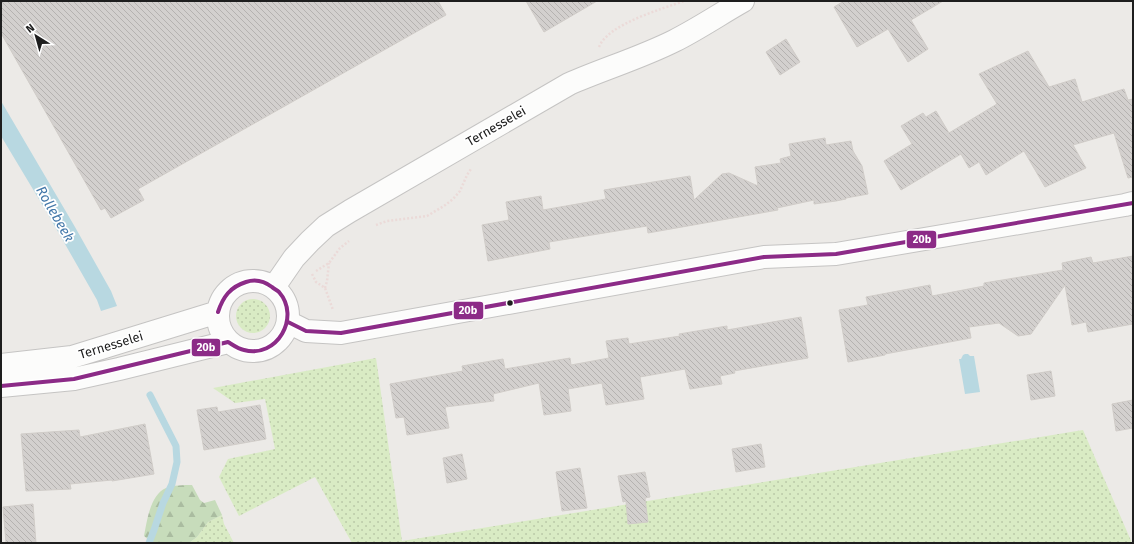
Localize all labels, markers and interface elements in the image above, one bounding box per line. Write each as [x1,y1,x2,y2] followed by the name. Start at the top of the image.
[16,16,56,56] north arrow
[23,21,37,36] text: N
[463,103,529,149] street label: Ternesselei
[32,183,78,245] water label: Rollebeek
[906,230,937,249] line badge: 20b
[913,233,932,246] text: 20b
[505,298,515,308] unlabelled marker
[453,301,484,320] line badge: 20b
[459,304,478,317] text: 20b
[77,328,145,362] street label: Ternesselei
[191,338,221,357] line badge: 20b
[197,341,216,354] text: 20b

